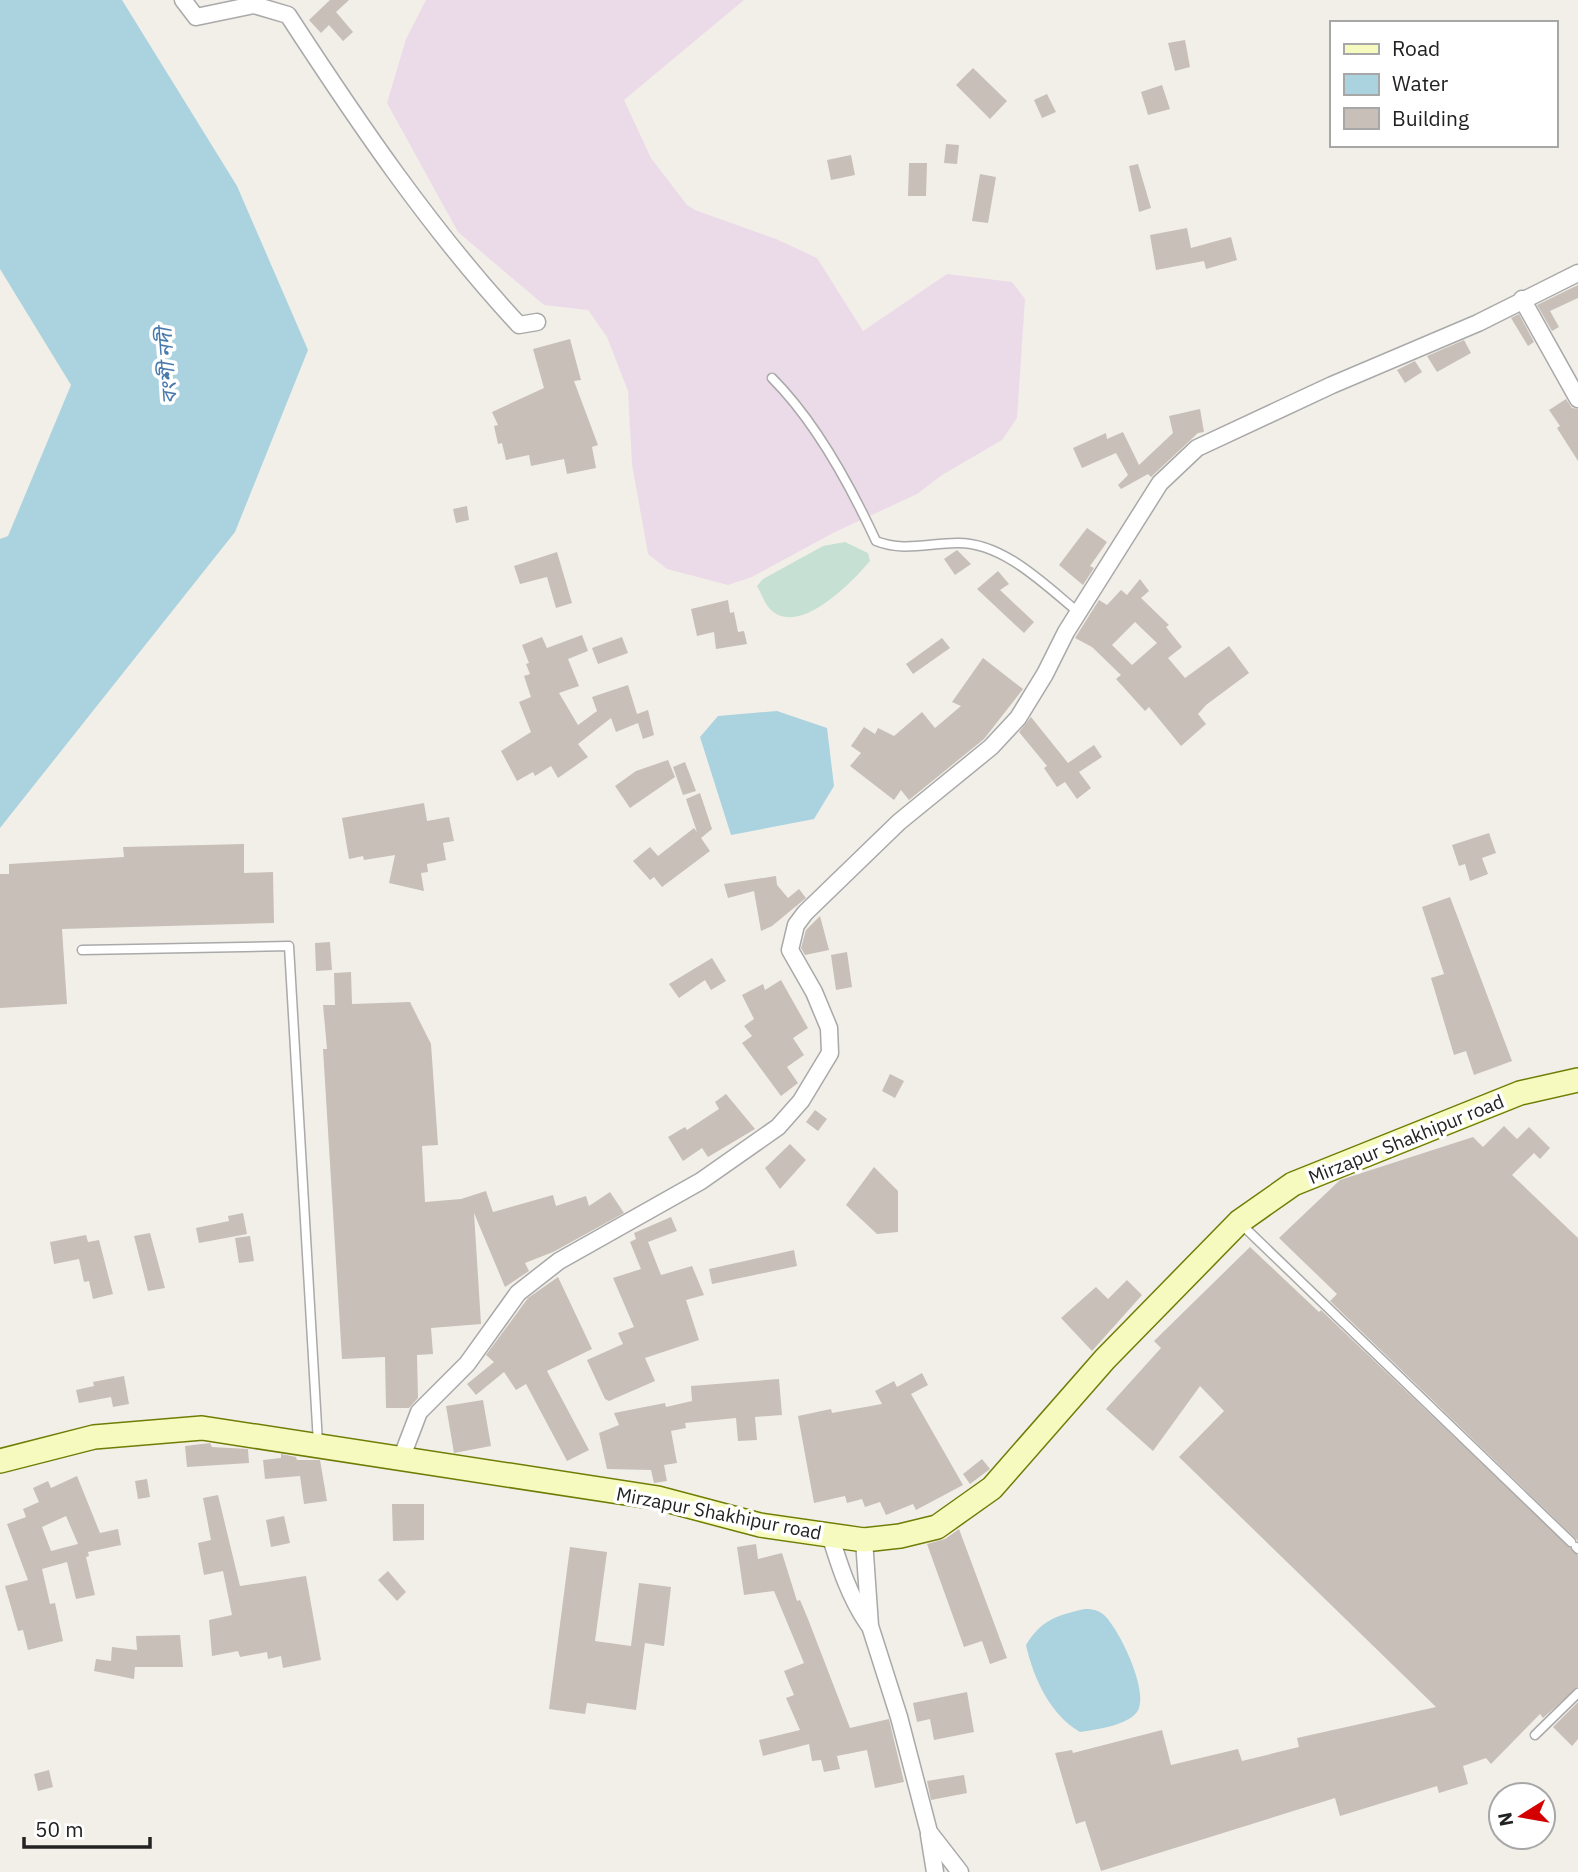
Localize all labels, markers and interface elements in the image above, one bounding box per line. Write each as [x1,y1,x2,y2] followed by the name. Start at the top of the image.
[1330,21,1557,147] legend
[1392,34,1440,62] text: Road
[1392,69,1449,97] text: Water
[1392,104,1469,132] text: Building
[149,323,183,405] water label: বংশী নদী
[1305,1089,1507,1189] street label: Mirzapur Shakhipur road
[614,1481,824,1545] street label: Mirzapur Shakhipur road
[1487,1781,1557,1851] north arrow
[24,1806,150,1850] scale bar
[1492,1810,1518,1828] text: N
[35,1815,84,1843] text: 50 m

